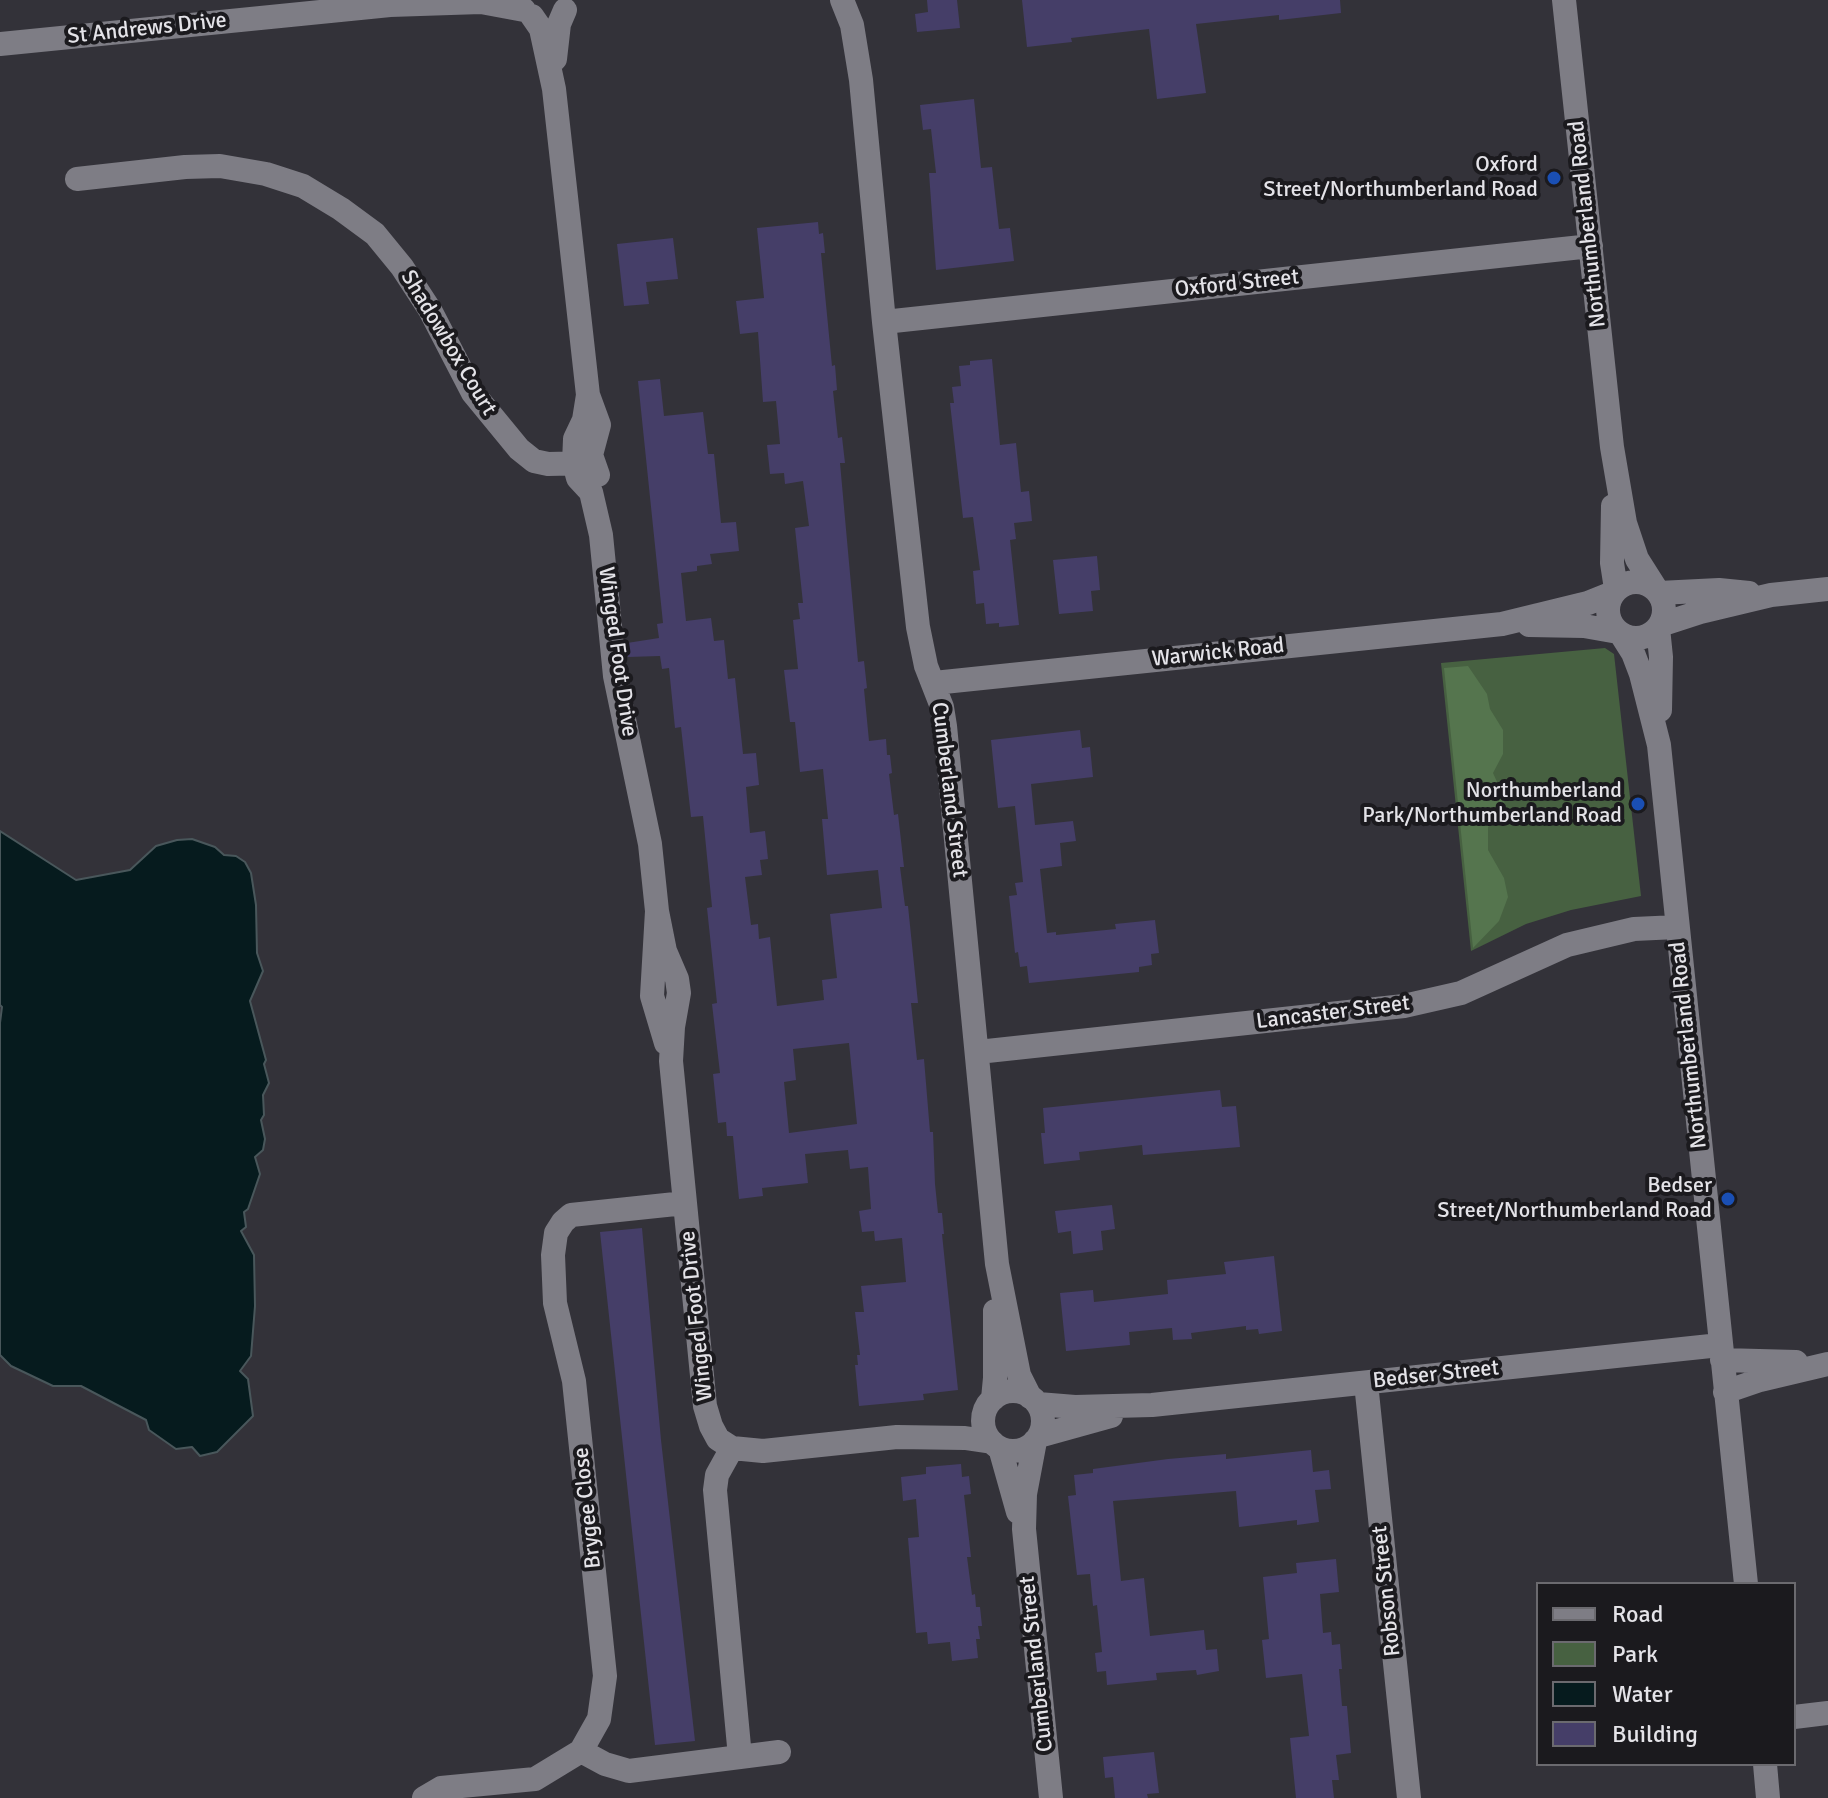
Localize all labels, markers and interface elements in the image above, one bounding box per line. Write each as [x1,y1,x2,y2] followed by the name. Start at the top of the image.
[66,8,228,50] street label: St Andrews Drive
[1564,119,1612,329] street label: Northumberland Road
[1263,152,1538,204] place label: Oxford Street/Northumberland Road
[1545,169,1563,187] marker: Oxford Street/Northumberland Road
[1174,264,1300,304] street label: Oxford Street
[394,266,502,420] street label: Shadowbox Court
[592,565,642,739] street label: Winged Foot Drive
[1150,633,1286,673] street label: Warwick Road
[925,701,973,879] street label: Cumberland Street
[1362,778,1622,830] place label: Northumberland Park/Northumberland Road
[1629,795,1647,813] marker: Northumberland Park/Northumberland Road
[1665,940,1713,1150] street label: Northumberland Road
[1255,990,1411,1036] street label: Lancaster Street
[1437,1173,1712,1224] place label: Bedser Street/Northumberland Road
[1719,1190,1737,1208] marker: Bedser Street/Northumberland Road
[675,1230,719,1402] street label: Winged Foot Drive
[1372,1355,1500,1395] street label: Bedser Street
[569,1446,607,1570] street label: Brygee Close
[1367,1524,1407,1658] street label: Robson Street
[1015,1575,1059,1753] street label: Cumberland Street
[1536,1582,1796,1766] legend
[1612,1599,1663,1629] text: Road
[1612,1639,1658,1669] text: Park
[1612,1679,1672,1709] text: Water
[1612,1719,1698,1749] text: Building

